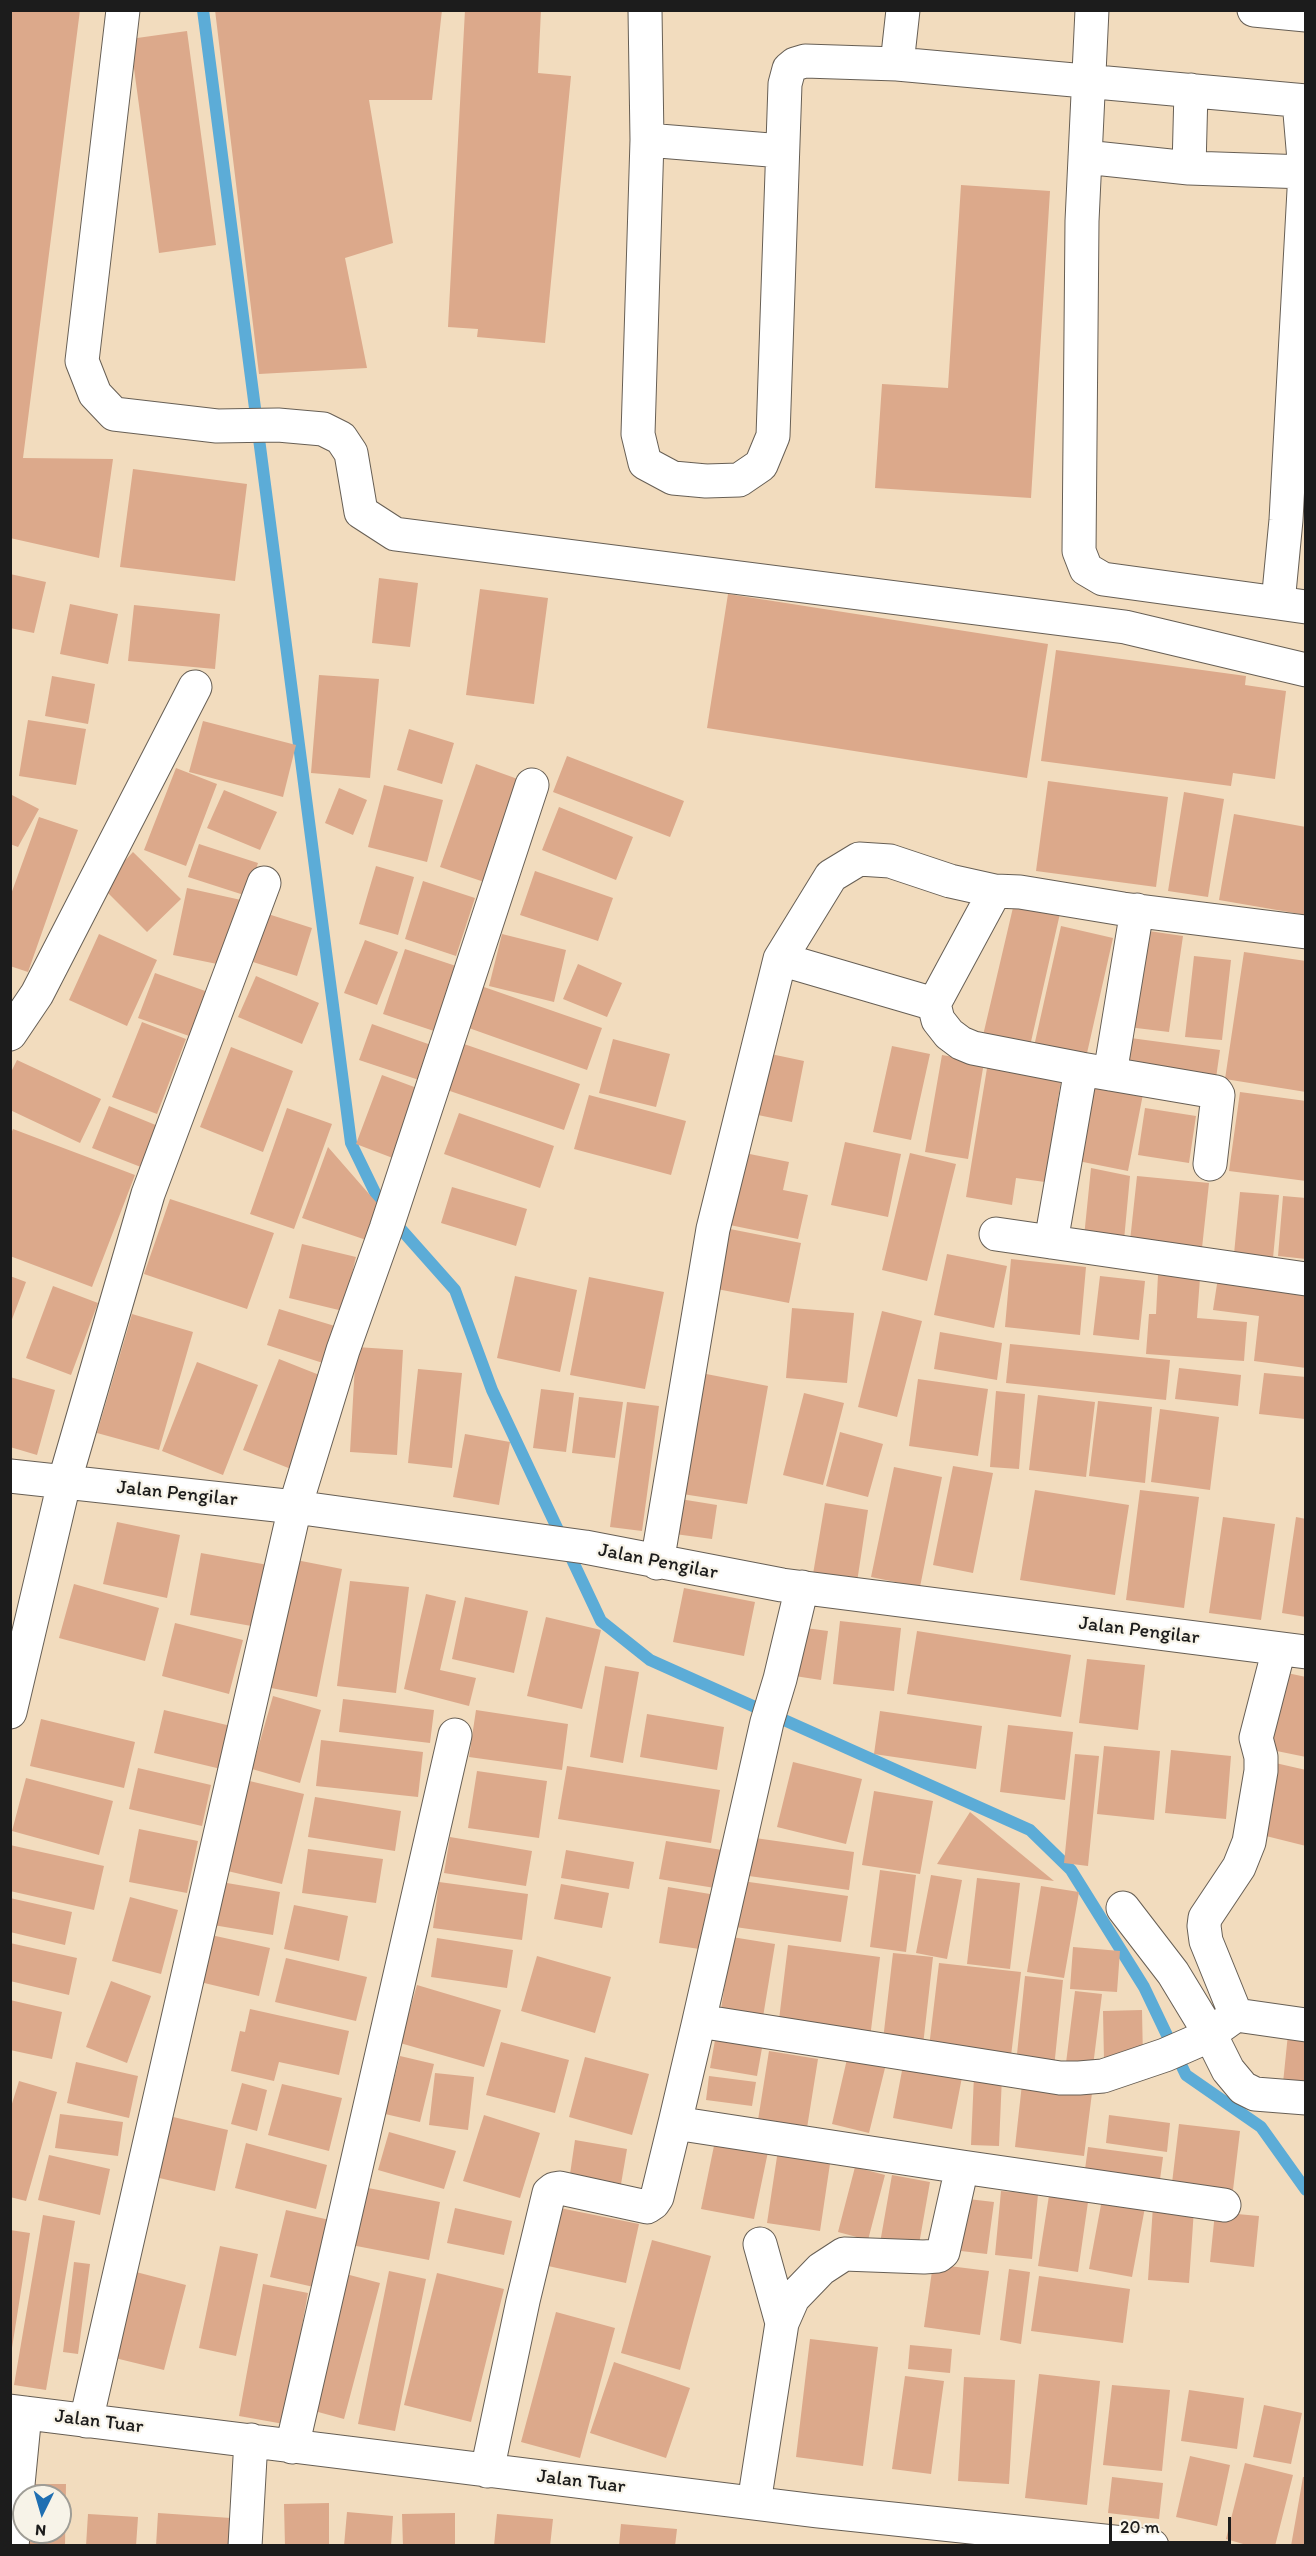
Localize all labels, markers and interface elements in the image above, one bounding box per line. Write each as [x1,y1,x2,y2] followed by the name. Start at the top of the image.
[115,1476,239,1512] street label: Jalan Pengilar
[596,1539,720,1585] street label: Jalan Pengilar
[1077,1612,1201,1650] street label: Jalan Pengilar
[53,2405,145,2439] street label: Jalan Tuar
[535,2465,627,2499] street label: Jalan Tuar
[12,2484,72,2544] north arrow
[1112,2505,1234,2543] scale bar
[1120,2516,1160,2538] text: 20 m
[34,2521,47,2540] text: N

